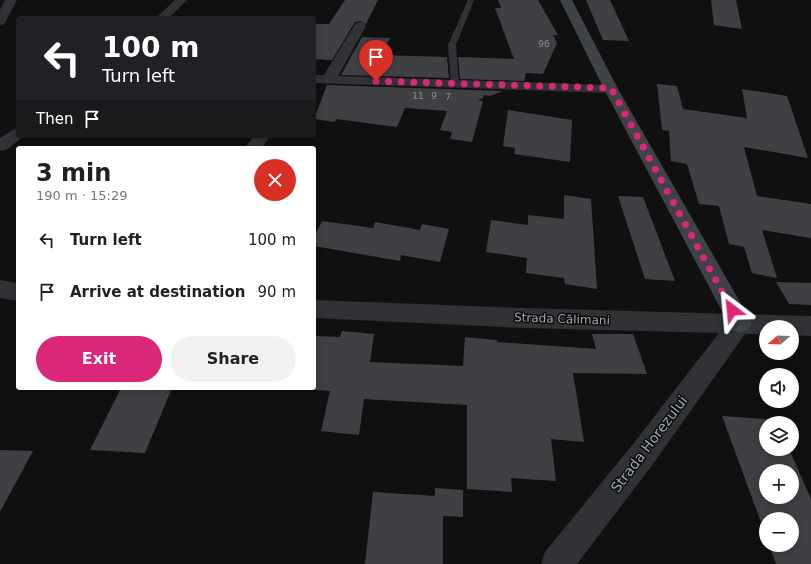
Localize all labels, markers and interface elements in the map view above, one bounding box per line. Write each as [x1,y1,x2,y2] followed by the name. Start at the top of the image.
[102,31,199,64] text: 100 m
[36,32,88,84] icon: left
[538,39,550,49] house number: 96
[359,40,393,81] pin
[365,46,387,68] icon: arrive
[102,65,175,86] text: Turn left
[412,91,424,101] house number: 11
[431,91,437,101] house number: 9
[445,92,451,102] house number: 7
[81,108,103,130] icon: arrive
[36,110,73,128] text: Then
[36,159,111,187] text: 3 min
[254,159,296,201] button: close
[36,188,127,203] text: 190 m · 15:29
[36,229,58,251] icon: left
[70,231,142,249] text: Turn left
[248,231,296,249] text: 100 m
[36,281,58,303] icon: arrive
[70,283,245,301] text: Arrive at destination
[258,283,296,301] text: 90 m
[711,289,753,331] position arrow
[514,310,610,328] street label: Strada Călimani
[759,320,799,360] north arrow
[759,320,799,552] map controls
[36,336,162,382] button: Exit
[170,336,296,382] button: Share
[759,368,799,408] button: sound
[608,393,690,495] street label: Strada Horezului
[759,416,799,456] button: layers
[759,464,799,504] button: +
[759,512,799,552] button: −

